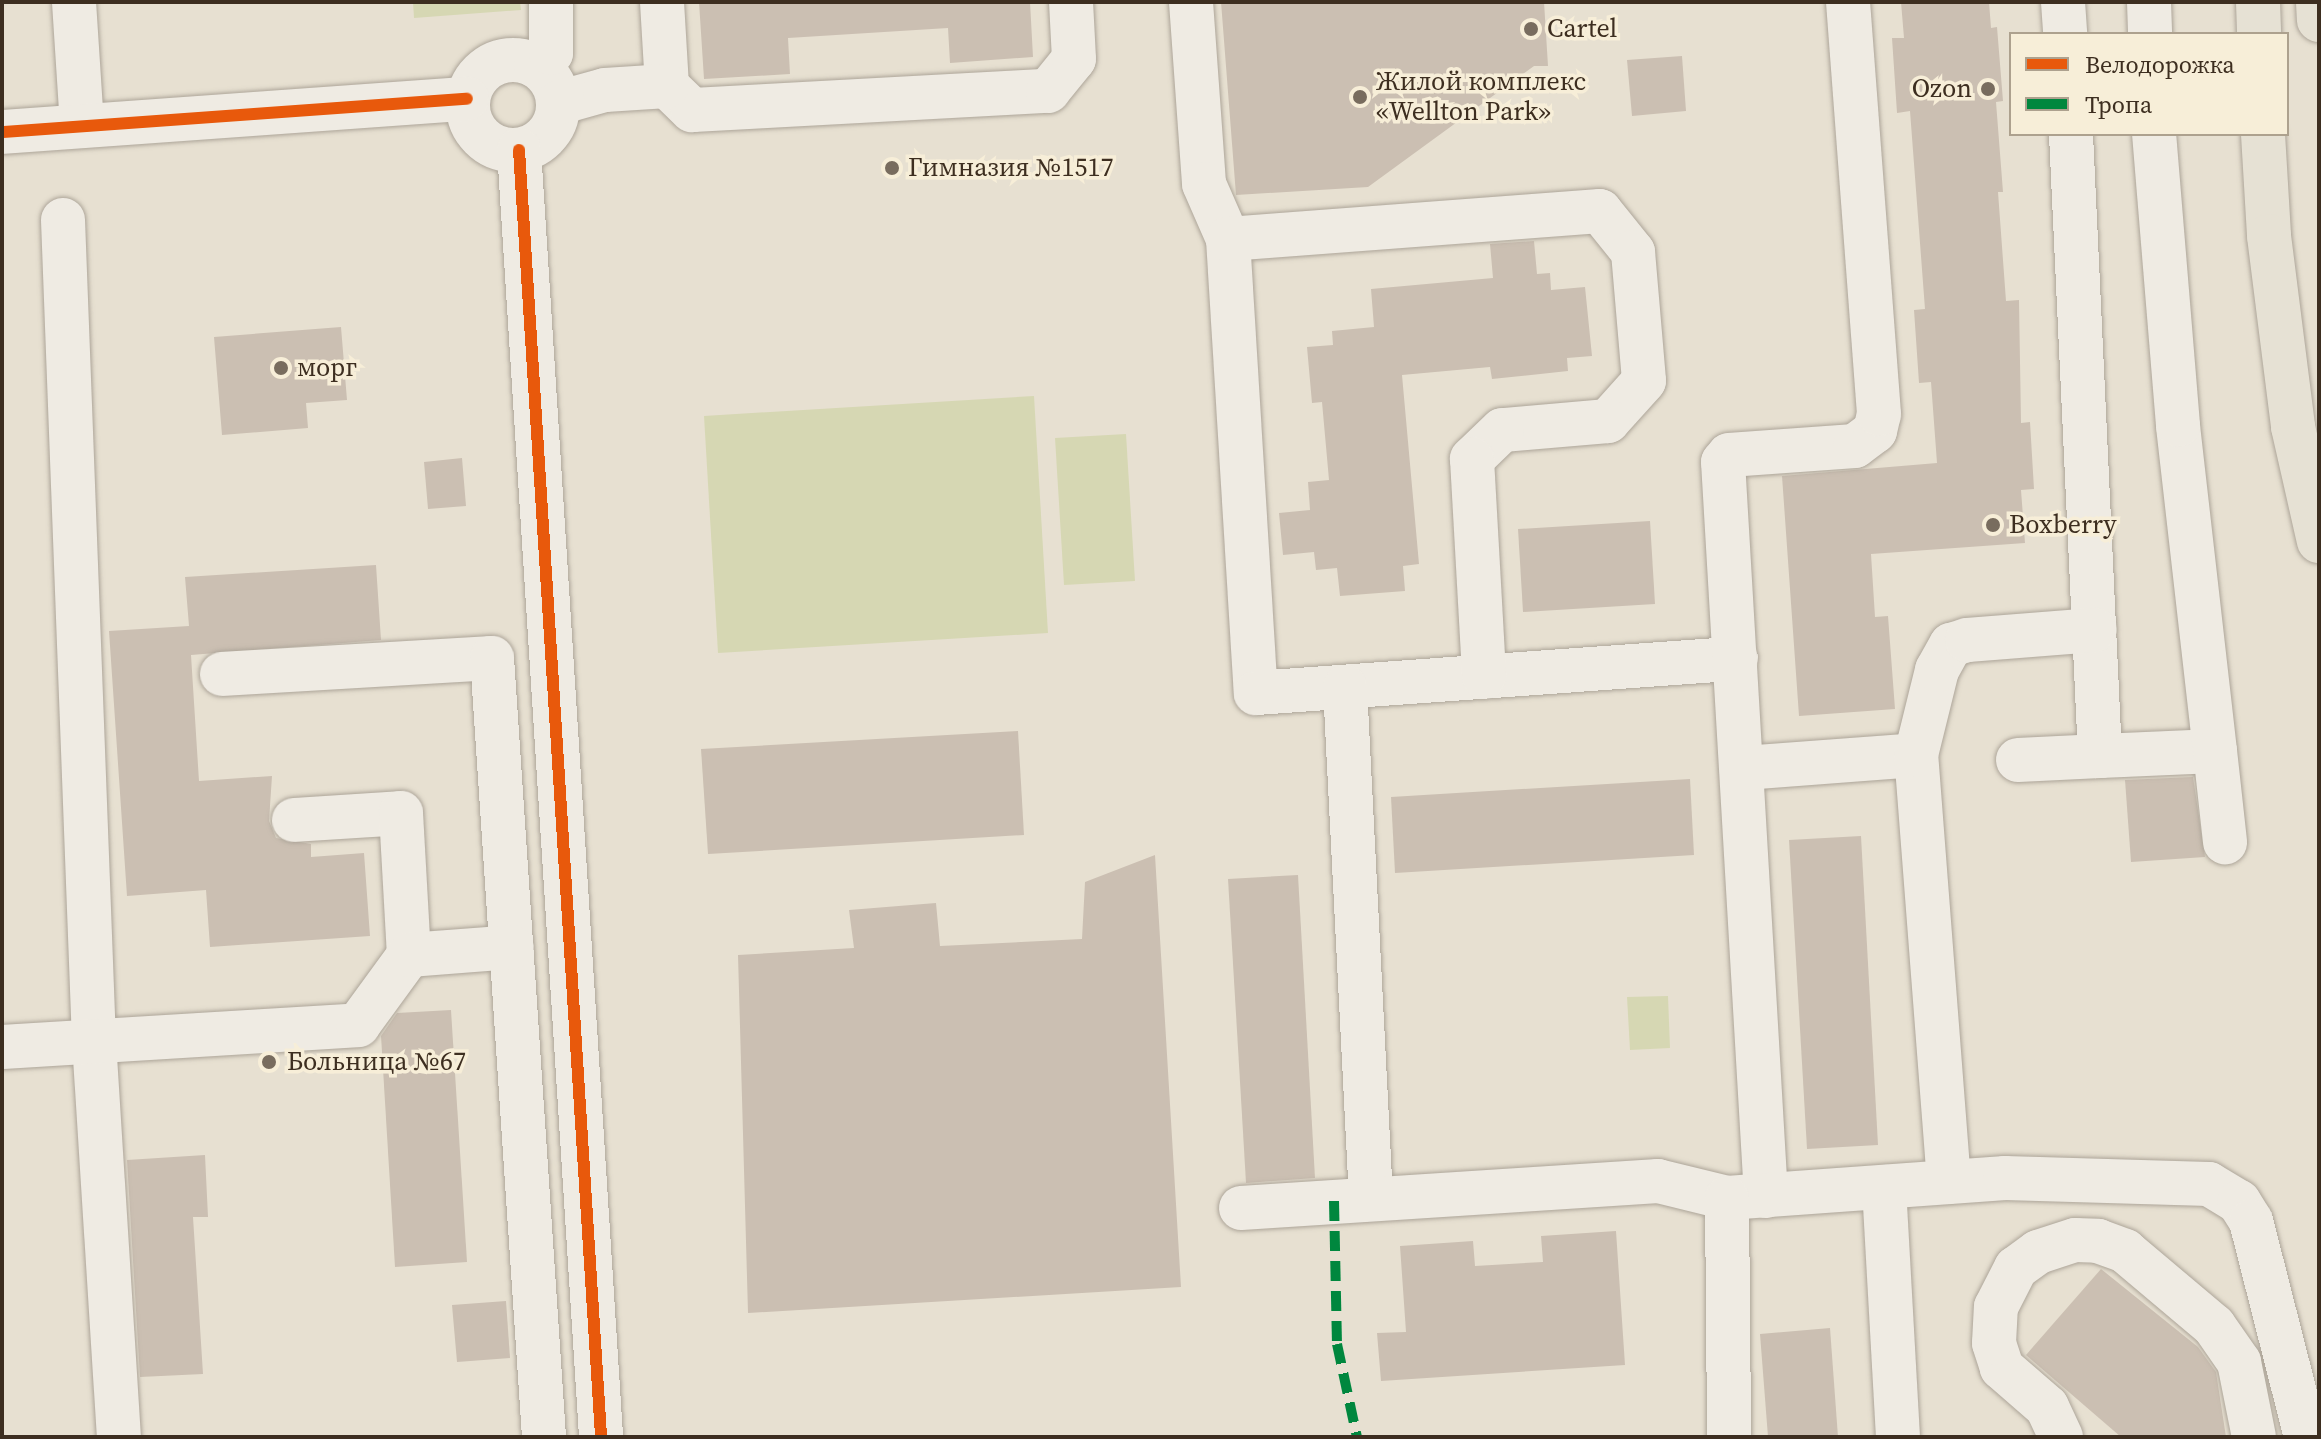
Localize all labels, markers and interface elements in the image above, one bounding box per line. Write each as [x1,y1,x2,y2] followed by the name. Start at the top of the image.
[1547,13,1617,45] place label: Cartel
[1522,20,1540,38] marker: Cartel
[2009,32,2289,136] legend
[2085,48,2235,81] text: Велодорожка
[1376,66,1586,128] place label: Жилой комплекс «Wellton Park»
[1912,73,1972,105] place label: Ozon
[1979,80,1997,98] marker: Ozon
[1351,88,1369,106] marker: Жилой комплекс «Wellton Park»
[2085,88,2152,121] text: Тропа
[908,152,1114,184] place label: Гимназия №1517
[883,159,901,177] marker: Гимназия №1517
[297,352,357,384] place label: морг
[272,359,290,377] marker: морг
[2009,509,2117,541] place label: Boxberry
[1984,516,2002,534] marker: Boxberry
[287,1046,466,1078] place label: Больница №67
[258,1051,280,1073] marker: Больница №67

